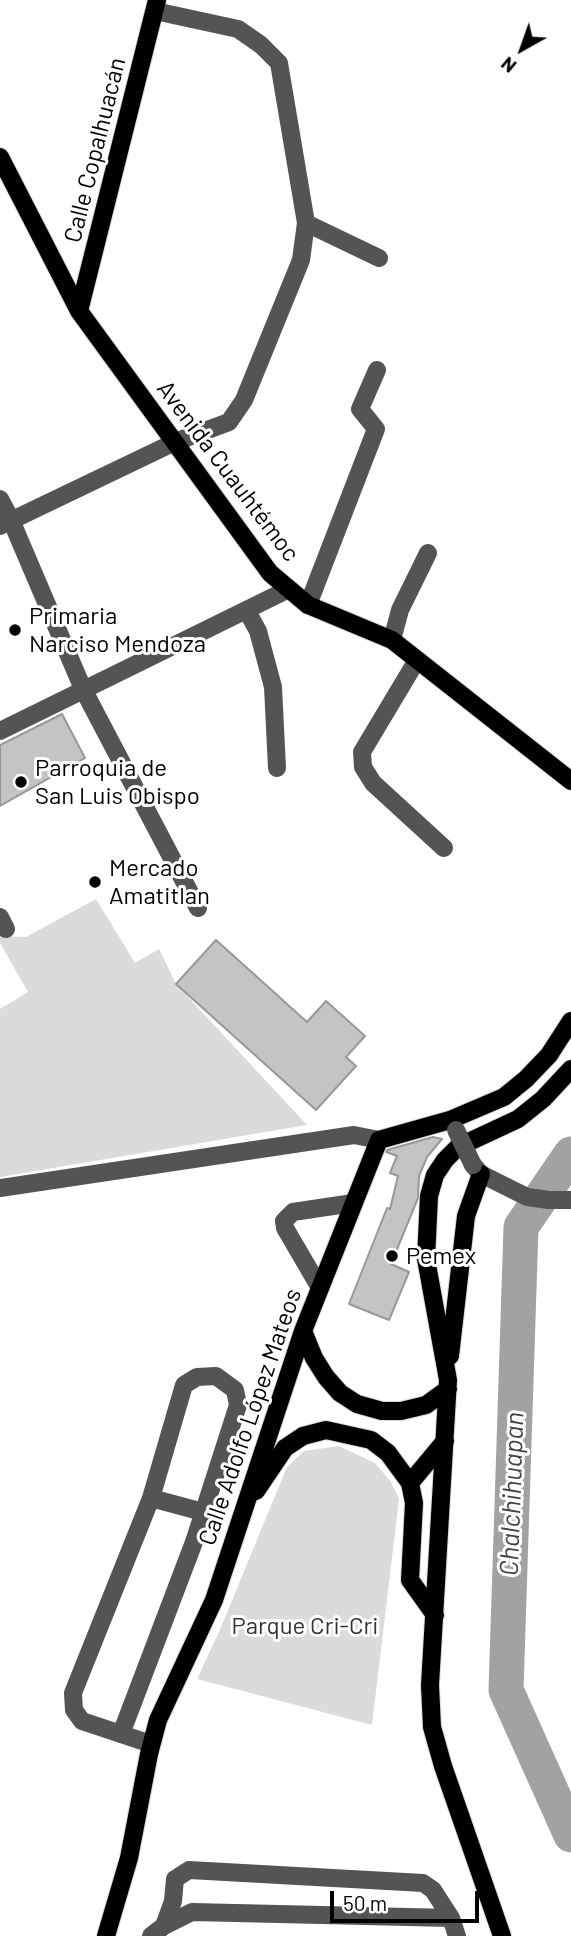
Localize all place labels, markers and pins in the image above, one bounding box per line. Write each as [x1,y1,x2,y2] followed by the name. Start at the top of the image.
[29,602,206,658] place label: Primaria Narciso Mendoza
[7,622,23,638] marker: Primaria Narciso Mendoza
[35,754,200,810] place label: Parroquia de San Luis Obispo
[13,774,29,790] marker: Parroquia de San Luis Obispo
[109,854,210,910] place label: Mercado Amatitlan
[87,874,103,890] marker: Mercado Amatitlan
[406,1242,476,1270] place label: Pemex
[384,1248,400,1264] marker: Pemex

